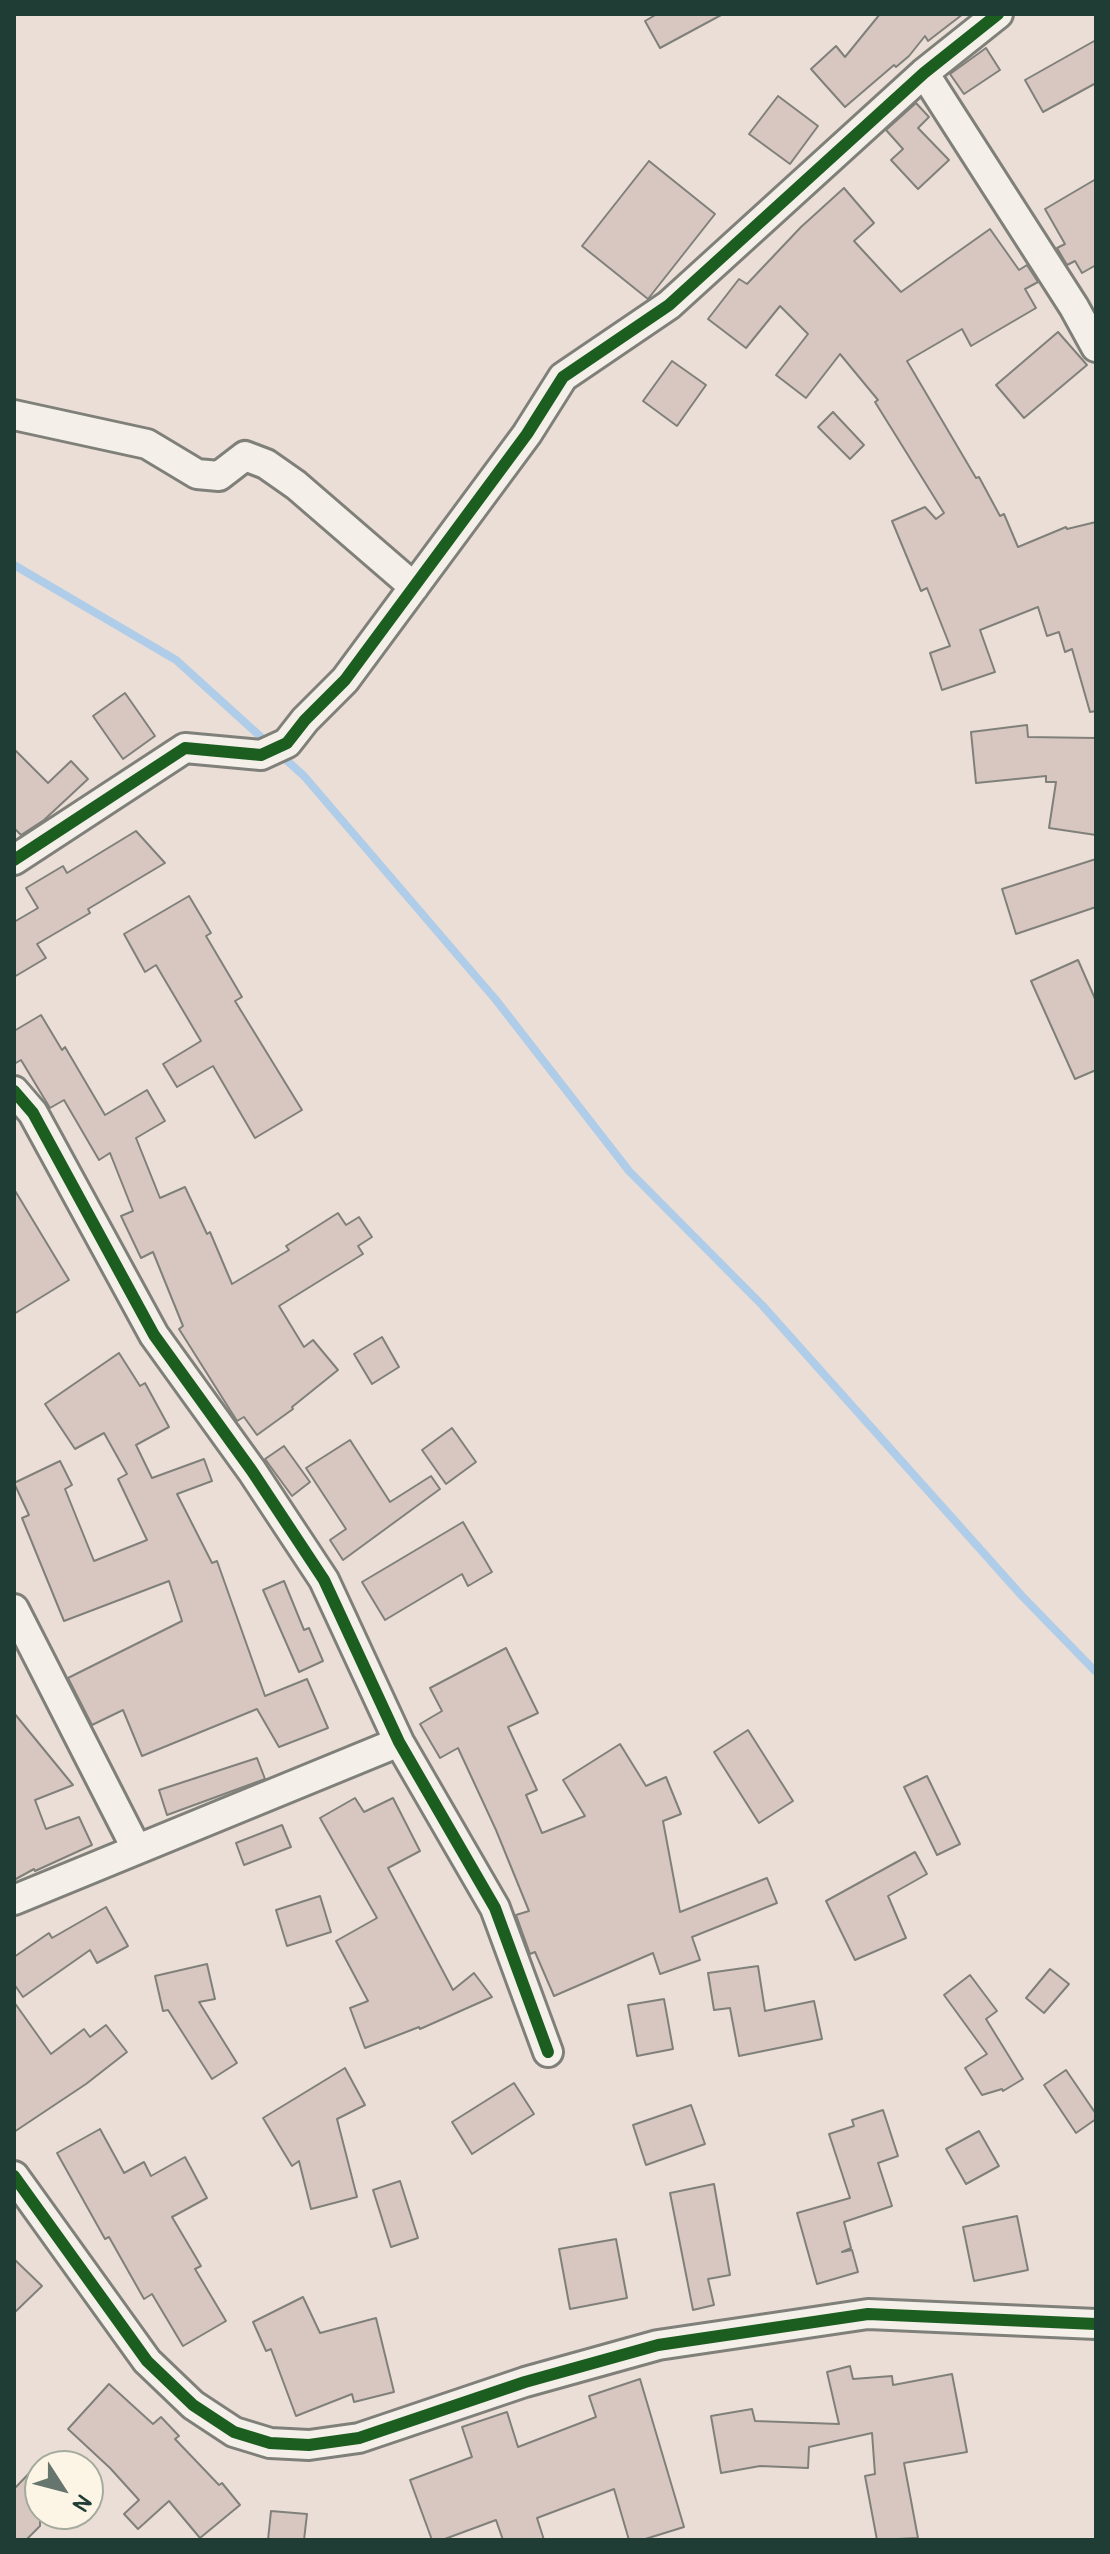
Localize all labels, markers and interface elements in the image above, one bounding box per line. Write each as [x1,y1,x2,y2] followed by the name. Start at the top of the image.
[24,2450,104,2530] north arrow
[66,2489,97,2517] text: N

